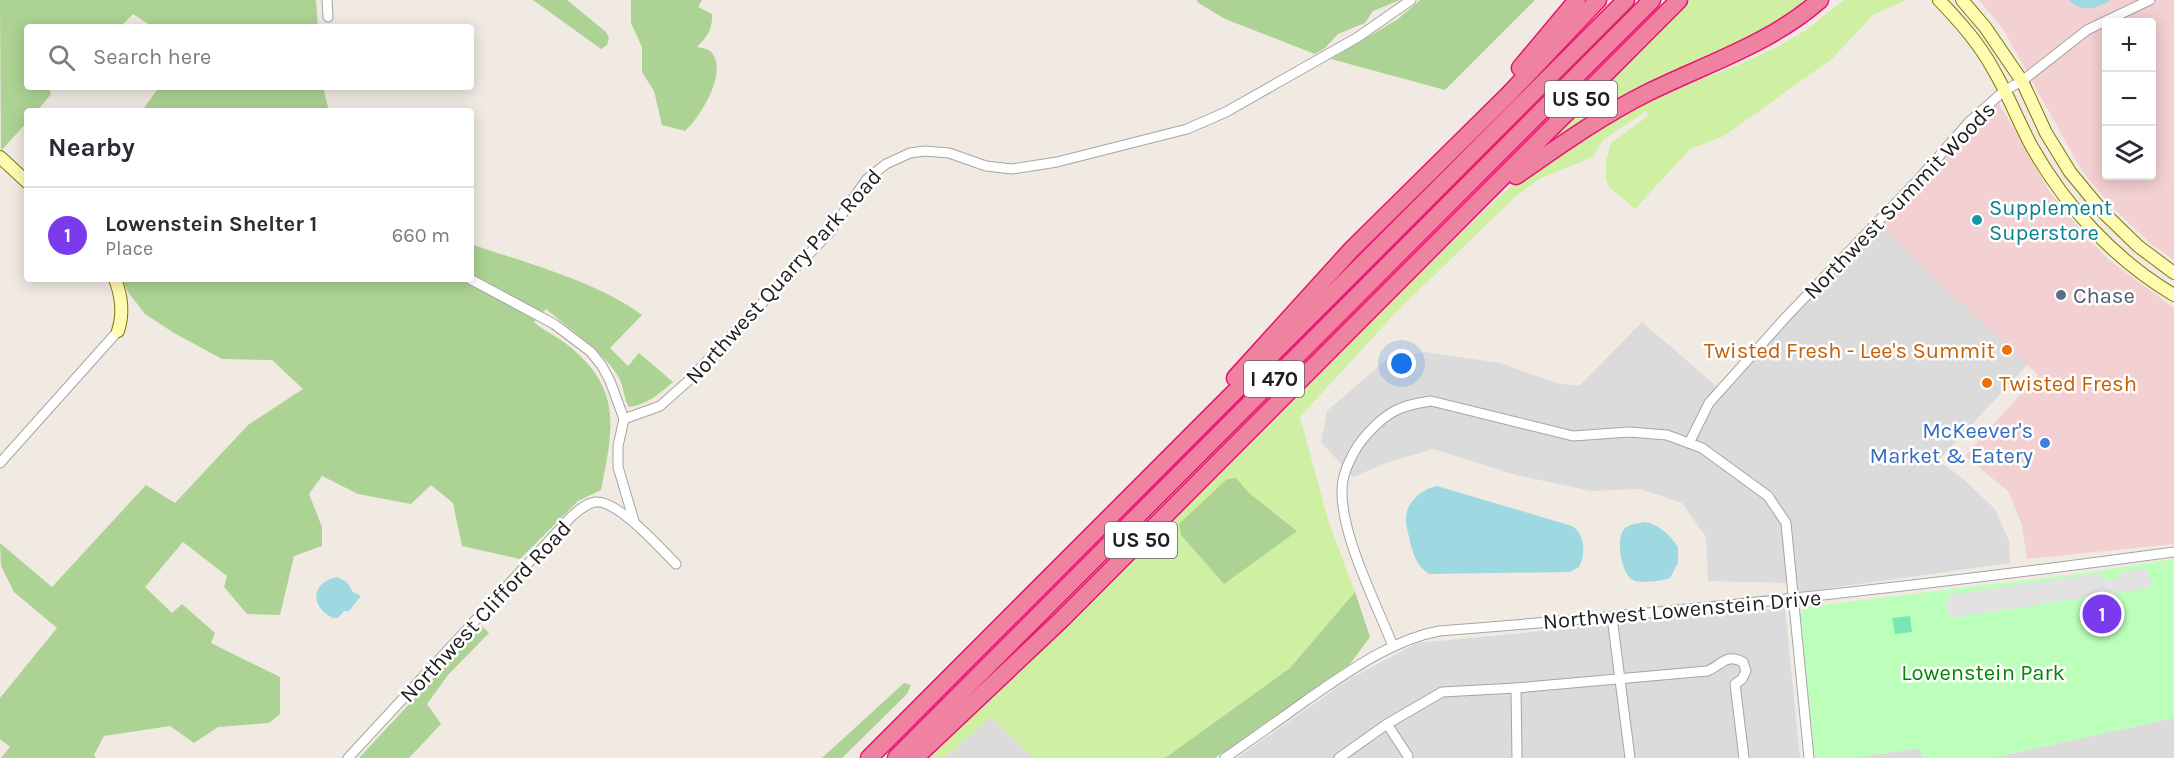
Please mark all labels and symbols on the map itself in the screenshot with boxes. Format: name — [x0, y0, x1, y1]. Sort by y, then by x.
road number: US 50 — [1545, 81, 1617, 117]
street label: Northwest Summit Woods — [1799, 97, 2001, 305]
street label: Northwest Quarry Park Road — [680, 164, 887, 390]
place label: Supplement Superstore — [1989, 195, 2112, 246]
marker: Supplement Superstore — [1970, 213, 1984, 227]
place label: Chase — [2073, 283, 2135, 309]
marker: Chase — [2054, 288, 2068, 302]
place label: Twisted Fresh - Lee's Summit — [1704, 338, 1995, 364]
marker: Twisted Fresh - Lee's Summit — [2000, 343, 2014, 357]
your location — [1387, 349, 1416, 378]
road number: I 470 — [1244, 361, 1304, 397]
place label: Twisted Fresh — [1999, 371, 2137, 397]
marker: Twisted Fresh — [1980, 376, 1994, 390]
place label: McKeever's Market & Eatery — [1870, 418, 2033, 469]
marker: McKeever's Market & Eatery — [2038, 436, 2052, 450]
street label: Northwest Clifford Road — [395, 515, 577, 708]
road number: US 50 — [1105, 522, 1177, 558]
street label: Northwest Lowenstein Drive — [1542, 585, 1822, 635]
pin: 1 — [2082, 592, 2122, 636]
park label: Lowenstein Park — [1901, 660, 2065, 686]

